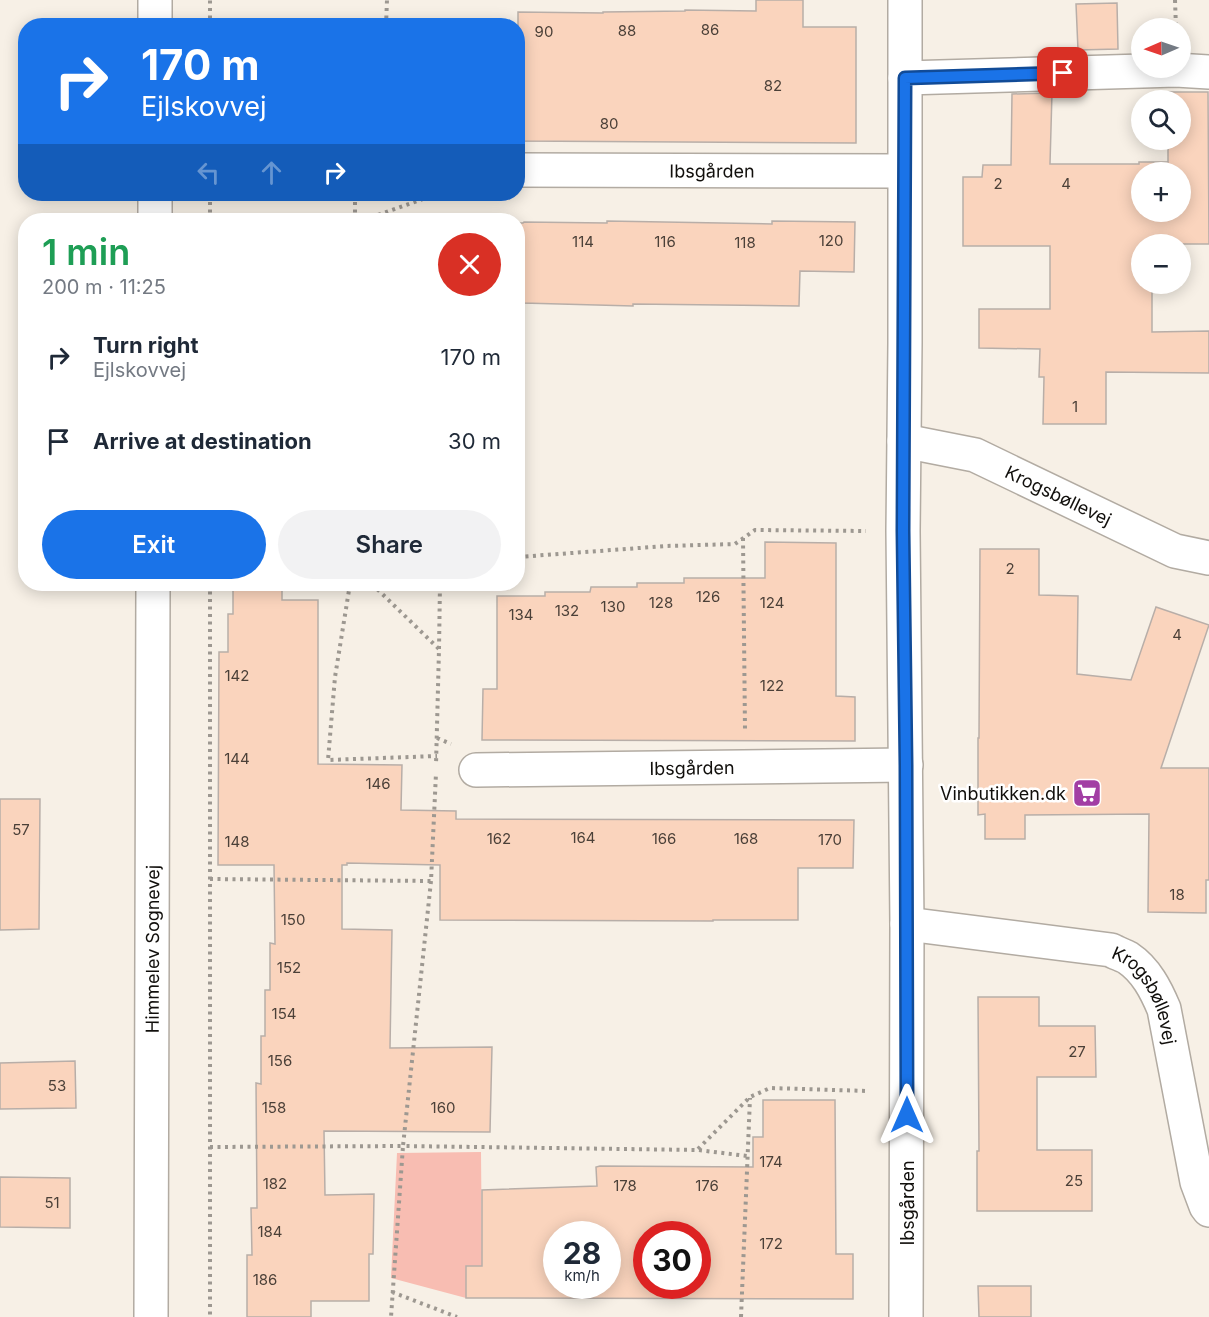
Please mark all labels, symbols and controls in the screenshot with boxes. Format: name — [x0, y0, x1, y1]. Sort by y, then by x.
north arrow — [1131, 18, 1191, 78]
map controls — [1131, 18, 1191, 294]
house number: 86 — [701, 20, 719, 39]
house number: 88 — [618, 21, 636, 40]
house number: 90 — [535, 22, 553, 41]
text: 170 m — [141, 39, 259, 90]
icon: right — [42, 42, 120, 120]
pin — [1037, 47, 1088, 98]
icon: arrive — [1046, 56, 1079, 89]
house number: 82 — [764, 76, 782, 95]
text: Ejlskovvej — [141, 90, 267, 123]
button: search — [1131, 90, 1191, 150]
house number: 80 — [600, 114, 618, 133]
icon: left — [192, 156, 225, 189]
icon: ahead — [255, 156, 288, 189]
icon: right — [318, 156, 351, 189]
street label: Ibsgården — [669, 160, 755, 181]
button: + — [1131, 162, 1191, 222]
house number: 2 — [993, 174, 1003, 193]
house number: 4 — [1061, 174, 1071, 193]
text: 1 min — [42, 230, 130, 274]
house number: 120 — [819, 231, 843, 250]
house number: 114 — [572, 232, 594, 251]
house number: 116 — [654, 232, 676, 251]
button: close — [438, 233, 501, 296]
house number: 118 — [734, 233, 756, 252]
button: − — [1131, 234, 1191, 294]
text: 200 m · 11:25 — [42, 275, 166, 299]
text: Turn right — [93, 332, 199, 358]
icon: right — [42, 341, 75, 374]
text: 170 m — [441, 344, 501, 370]
text: Ejlskovvej — [93, 358, 186, 382]
house number: 1 — [1072, 397, 1078, 416]
icon: arrive — [42, 425, 75, 458]
text: Arrive at destination — [93, 428, 312, 454]
text: 30 m — [448, 428, 501, 454]
street label: Krogsbøllevej — [1002, 461, 1115, 529]
button: Exit — [42, 510, 266, 579]
button: Share — [278, 510, 501, 579]
house number: 2 — [1005, 559, 1015, 578]
house number: 126 — [696, 587, 720, 606]
house number: 128 — [649, 593, 673, 612]
house number: 124 — [760, 593, 784, 612]
house number: 130 — [601, 597, 625, 616]
house number: 132 — [555, 601, 579, 620]
house number: 134 — [508, 605, 534, 624]
house number: 4 — [1172, 625, 1182, 644]
house number: 142 — [225, 666, 249, 685]
house number: 122 — [760, 676, 784, 695]
house number: 144 — [224, 749, 250, 768]
street label: Ibsgården — [649, 756, 735, 778]
house number: 146 — [365, 774, 391, 793]
supermarket icon: Vinbutikken.dk — [1071, 777, 1103, 809]
place label: Vinbutikken.dk — [940, 783, 1066, 804]
house number: 57 — [12, 820, 30, 839]
house number: 164 — [570, 828, 596, 847]
house number: 162 — [487, 829, 511, 848]
house number: 166 — [652, 829, 676, 848]
house number: 168 — [734, 829, 758, 848]
house number: 170 — [818, 830, 842, 849]
house number: 148 — [224, 832, 250, 851]
street label: Himmelev Sognevej — [141, 865, 163, 1033]
house number: 18 — [1169, 885, 1185, 904]
house number: 150 — [281, 910, 305, 929]
street label: Krogsbøllevej — [1109, 942, 1181, 1046]
house number: 152 — [277, 958, 301, 977]
house number: 154 — [272, 1004, 296, 1023]
house number: 27 — [1068, 1042, 1086, 1061]
house number: 156 — [268, 1051, 292, 1070]
house number: 53 — [48, 1076, 66, 1095]
position arrow — [875, 1083, 939, 1147]
house number: 158 — [262, 1098, 286, 1117]
house number: 160 — [431, 1098, 455, 1117]
house number: 174 — [759, 1152, 783, 1171]
street label: Ibsgården — [897, 1160, 918, 1246]
house number: 25 — [1065, 1171, 1083, 1190]
house number: 182 — [263, 1174, 287, 1193]
house number: 178 — [613, 1176, 637, 1195]
house number: 176 — [695, 1176, 719, 1195]
house number: 51 — [44, 1193, 60, 1212]
speed limit sign: 30 — [633, 1221, 711, 1299]
house number: 184 — [257, 1222, 283, 1241]
house number: 172 — [759, 1234, 783, 1253]
text: 28 — [563, 1235, 601, 1271]
text: km/h — [564, 1266, 600, 1285]
house number: 186 — [253, 1270, 277, 1289]

